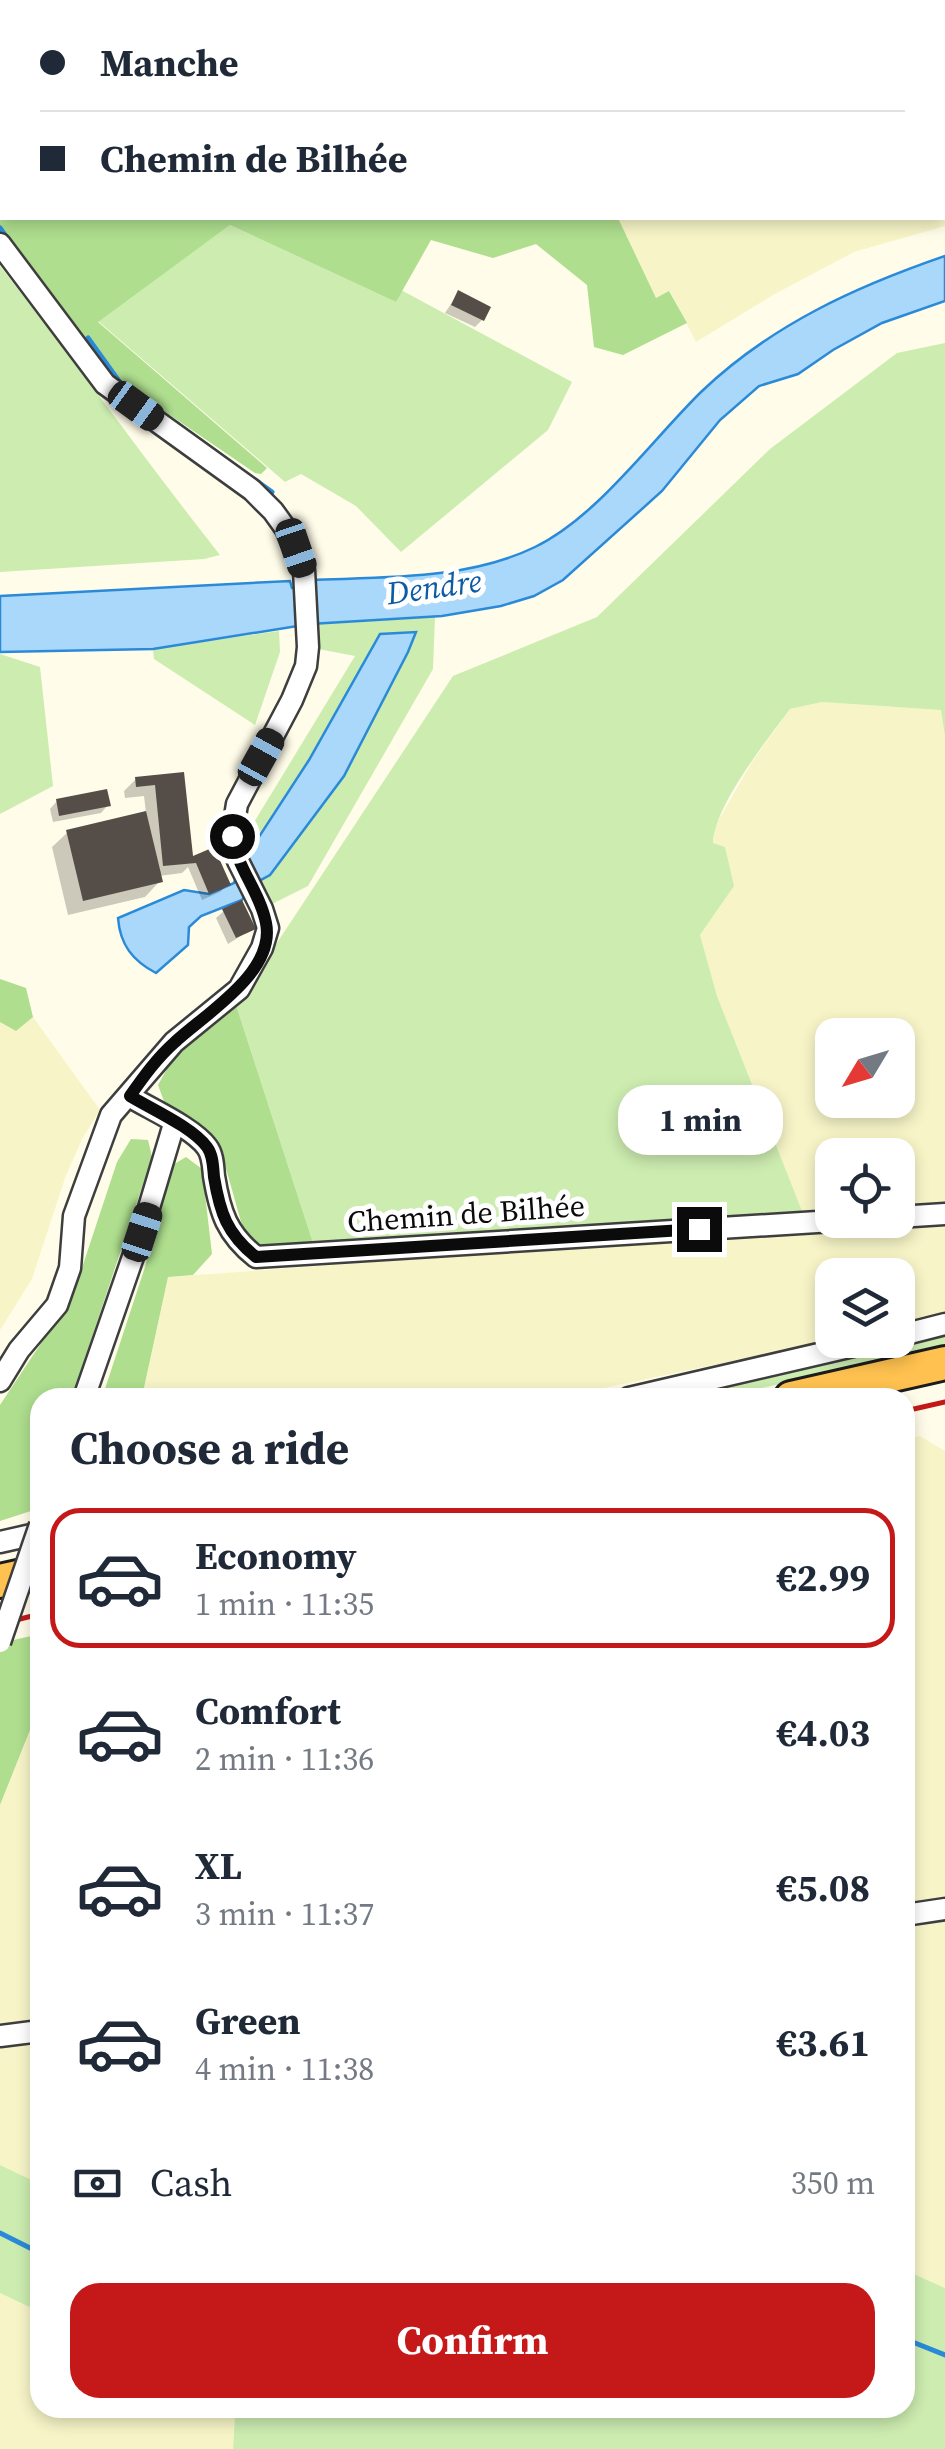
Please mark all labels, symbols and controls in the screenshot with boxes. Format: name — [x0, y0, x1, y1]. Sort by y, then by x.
text: Manche — [100, 37, 239, 89]
text: Chemin de Bilhée — [100, 133, 407, 185]
car — [103, 376, 169, 436]
car — [272, 515, 320, 581]
water label: Dendre — [383, 559, 484, 616]
car — [233, 723, 289, 791]
route start — [210, 814, 255, 859]
north arrow — [815, 1018, 915, 1118]
map controls — [815, 1018, 915, 1358]
callout: 1 min — [616, 1084, 782, 1154]
text: 1 min — [659, 1098, 742, 1142]
button: locate — [815, 1138, 915, 1238]
street label: Chemin de Bilhée — [346, 1185, 586, 1242]
car — [118, 1199, 166, 1265]
route end — [677, 1207, 722, 1252]
button: layers — [815, 1258, 915, 1358]
text: Choose a ride — [70, 1417, 349, 1479]
text: Economy — [195, 1530, 357, 1582]
icon: car — [75, 1533, 165, 1623]
text: €2.99 — [776, 1552, 870, 1604]
text: 1 min · 11:35 — [195, 1582, 374, 1626]
text: Comfort — [195, 1685, 341, 1737]
icon: car — [75, 1688, 165, 1778]
text: €4.03 — [776, 1707, 870, 1759]
text: 2 min · 11:36 — [195, 1737, 374, 1781]
text: XL — [195, 1840, 242, 1892]
icon: car — [75, 1843, 165, 1933]
text: €5.08 — [776, 1862, 870, 1914]
text: 3 min · 11:37 — [195, 1892, 374, 1936]
text: Green — [195, 1995, 301, 2047]
icon: car — [75, 1998, 165, 2088]
text: €3.61 — [776, 2017, 870, 2069]
text: 4 min · 11:38 — [195, 2047, 374, 2091]
icon: cash — [70, 2156, 125, 2211]
text: Cash — [150, 2157, 232, 2209]
text: 350 m — [791, 2161, 875, 2205]
button: Confirm — [70, 2283, 875, 2398]

